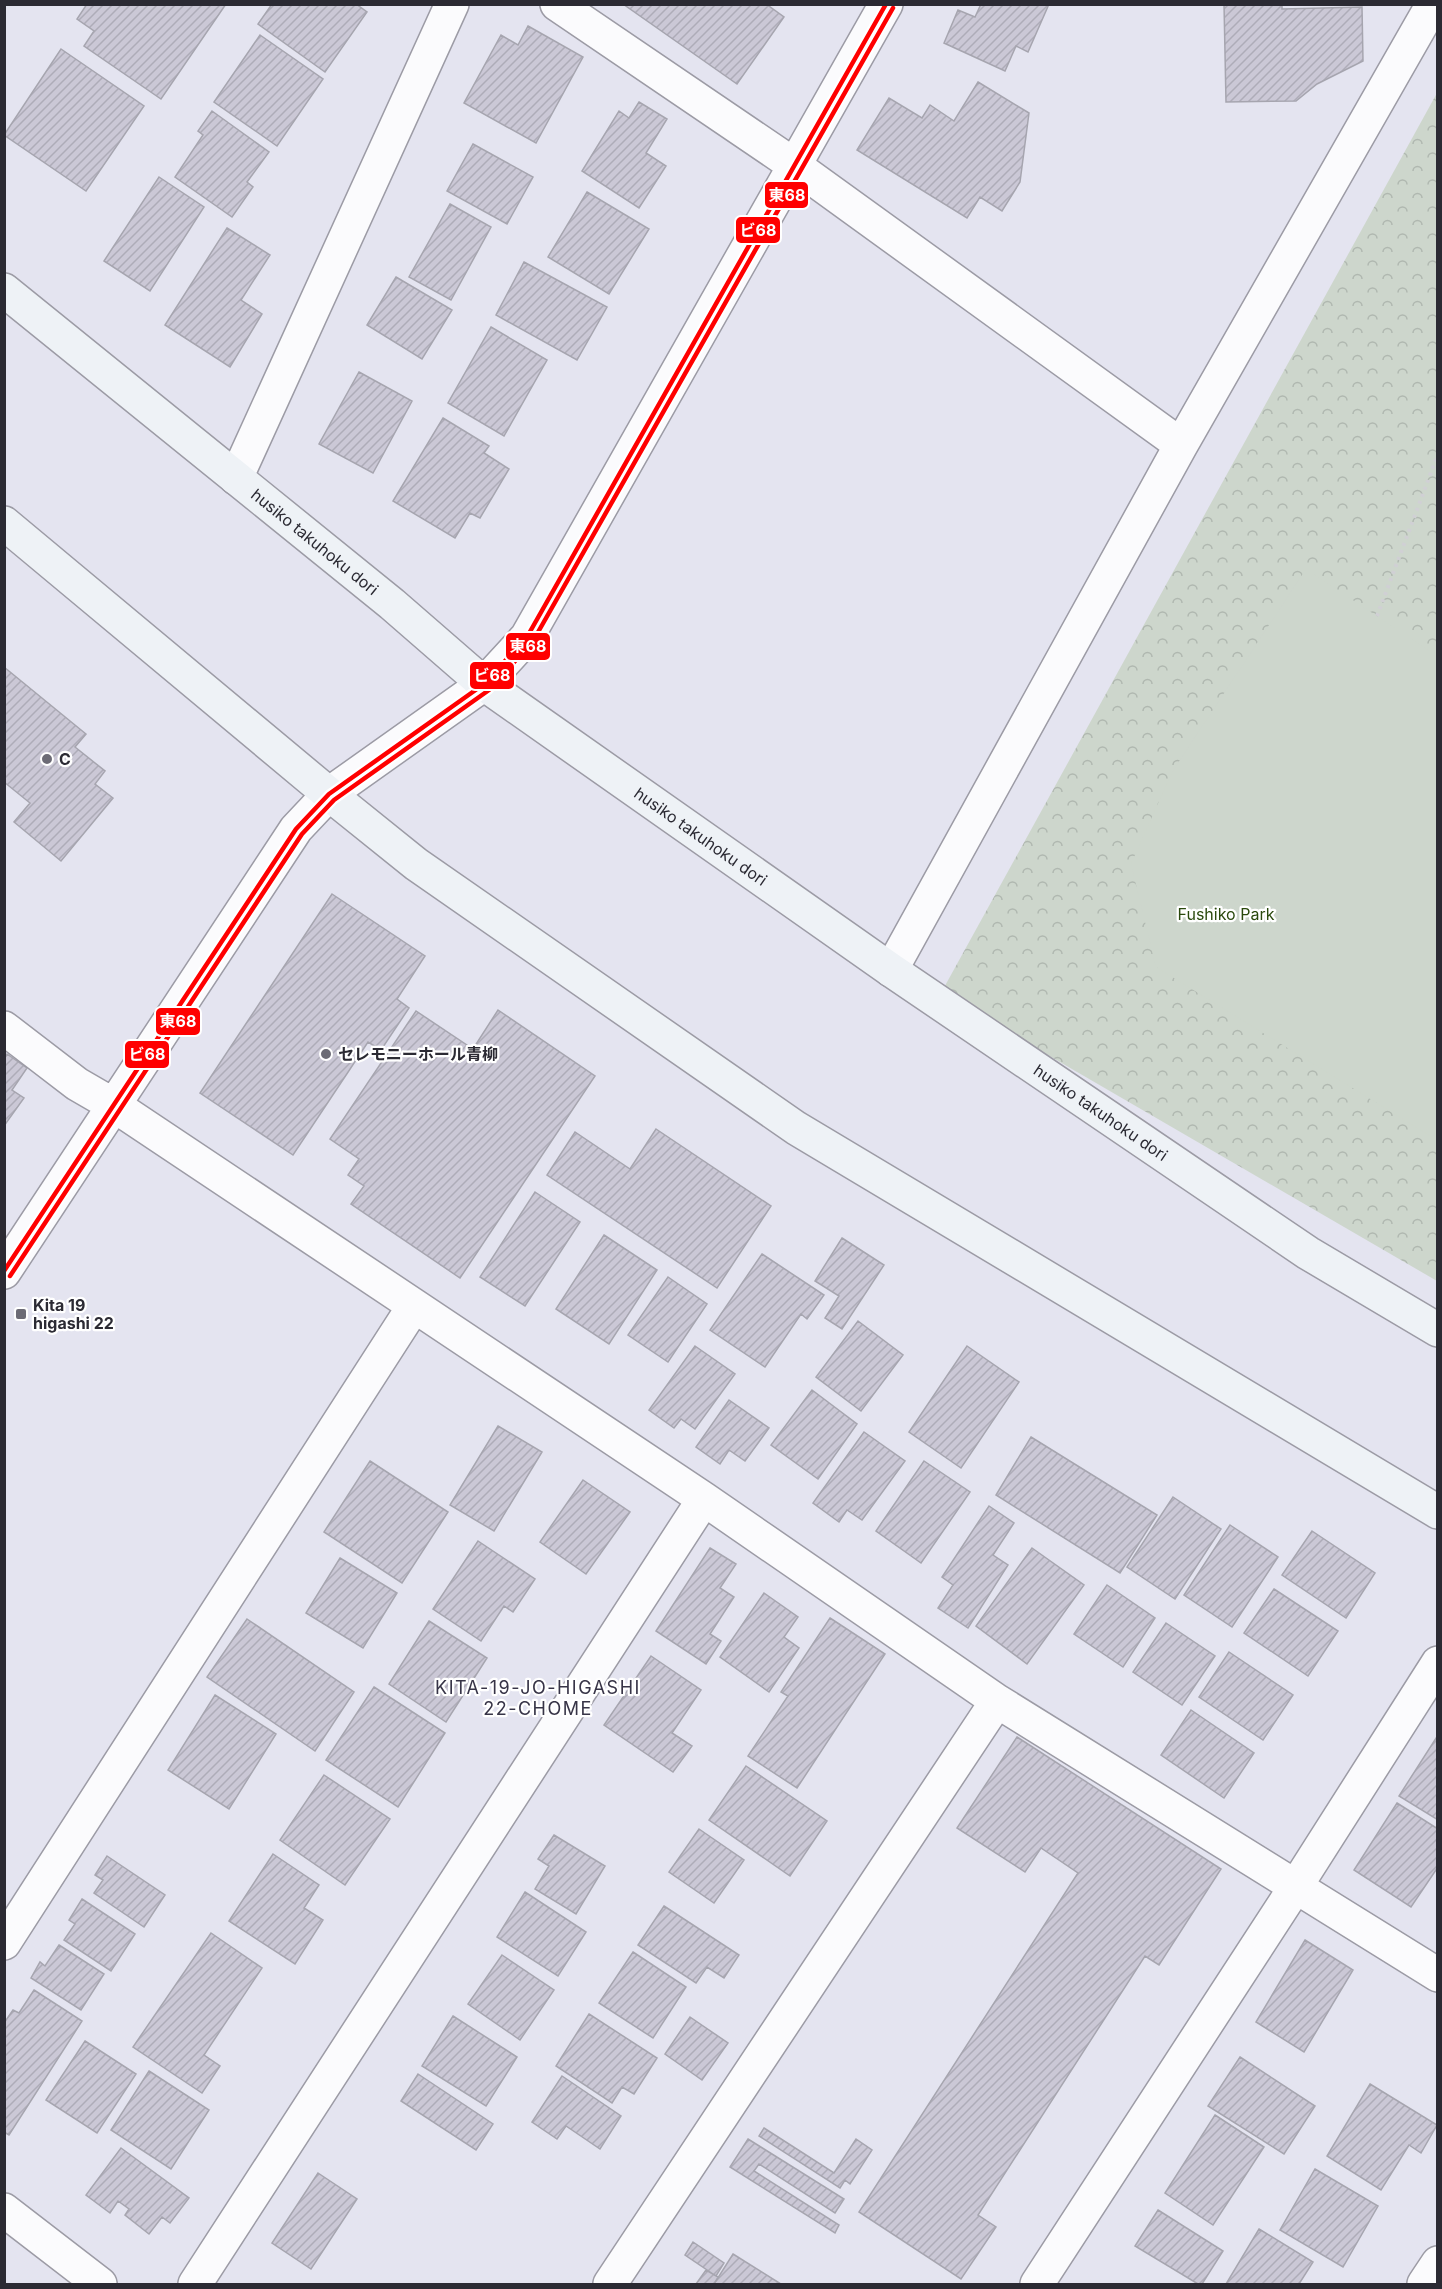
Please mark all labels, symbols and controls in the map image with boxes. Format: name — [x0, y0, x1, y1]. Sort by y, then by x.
line badge: 東68 — [764, 181, 809, 209]
text: 東68 — [769, 185, 805, 205]
line badge: ビ68 — [735, 216, 781, 244]
text: ビ68 — [740, 220, 776, 240]
street label: husiko takuhoku dori — [247, 484, 383, 599]
line badge: 東68 — [505, 632, 551, 661]
text: 東68 — [510, 636, 546, 656]
line badge: ビ68 — [469, 661, 515, 690]
text: ビ68 — [474, 665, 510, 685]
place label: C — [59, 749, 71, 769]
marker: C — [40, 752, 54, 766]
street label: husiko takuhoku dori — [631, 783, 771, 890]
park label: Fushiko Park — [1178, 904, 1275, 924]
line badge: 東68 — [155, 1007, 201, 1036]
text: 東68 — [160, 1011, 196, 1031]
line badge: ビ68 — [124, 1040, 170, 1069]
text: ビ68 — [129, 1044, 165, 1064]
place label: セレモニーホール青柳 — [338, 1044, 498, 1064]
marker: セレモニーホール青柳 — [319, 1047, 333, 1061]
street label: husiko takuhoku dori — [1030, 1060, 1172, 1165]
place label: Kita 19 higashi 22 — [33, 1295, 114, 1333]
marker: Kita 19 higashi 22 — [14, 1307, 28, 1321]
district label: KITA-19-JO-HIGASHI 22-CHOME — [435, 1677, 641, 1719]

